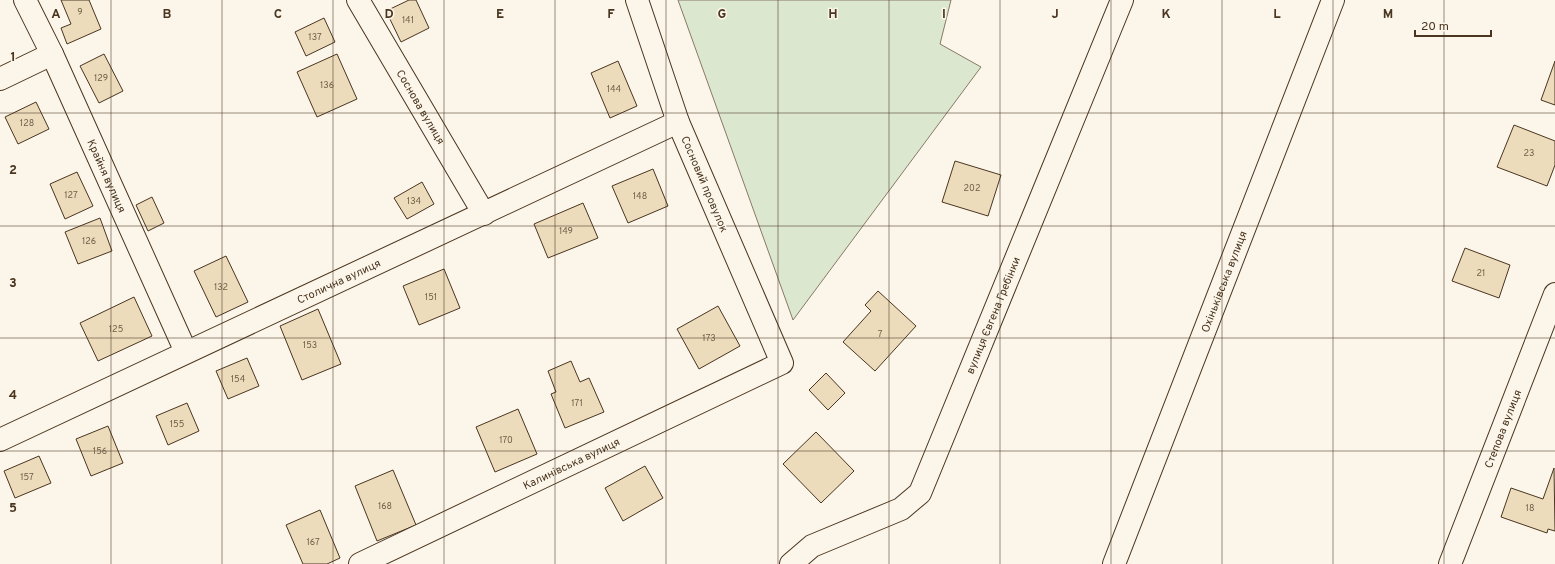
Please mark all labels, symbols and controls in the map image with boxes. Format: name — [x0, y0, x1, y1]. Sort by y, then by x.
text: A — [51, 7, 61, 23]
house number: 9 — [77, 7, 83, 18]
text: B — [163, 7, 172, 23]
text: C — [274, 7, 282, 23]
text: D — [384, 7, 394, 23]
text: E — [496, 7, 504, 23]
text: F — [607, 7, 615, 23]
text: G — [718, 7, 727, 23]
text: H — [828, 7, 838, 23]
text: I — [942, 7, 946, 23]
text: J — [1051, 7, 1059, 23]
text: K — [1161, 7, 1171, 23]
text: L — [1273, 7, 1281, 23]
text: M — [1383, 7, 1393, 23]
scale bar — [1415, 12, 1491, 38]
house number: 141 — [402, 15, 414, 26]
text: 20 m — [1421, 19, 1449, 35]
house number: 137 — [308, 32, 322, 43]
text: 1 — [10, 50, 16, 66]
street label: Соснова вулиця — [393, 67, 447, 147]
house number: 129 — [94, 73, 108, 84]
house number: 136 — [320, 80, 334, 91]
house number: 144 — [607, 84, 622, 95]
house number: 128 — [20, 118, 34, 129]
street label: Сосновий провулок — [677, 134, 731, 235]
street label: Крайня вулиця — [83, 137, 128, 215]
house number: 23 — [1524, 148, 1534, 159]
text: 2 — [9, 163, 17, 179]
house number: 202 — [964, 183, 980, 194]
house number: 127 — [64, 190, 78, 201]
house number: 148 — [633, 191, 647, 202]
house number: 134 — [407, 196, 422, 207]
house number: 149 — [559, 226, 573, 237]
street label: Охіньківська вулиця — [1199, 229, 1251, 335]
house number: 126 — [82, 236, 96, 247]
street label: вулиця Євгена Гребінки — [964, 255, 1024, 376]
street label: Столична вулиця — [295, 256, 383, 308]
house number: 21 — [1477, 268, 1485, 279]
text: 3 — [9, 276, 17, 292]
house number: 132 — [214, 282, 228, 293]
house number: 151 — [425, 292, 437, 303]
house number: 125 — [109, 324, 123, 335]
house number: 7 — [878, 329, 883, 340]
house number: 173 — [702, 333, 716, 344]
house number: 153 — [303, 340, 317, 351]
house number: 154 — [231, 374, 246, 385]
text: 4 — [9, 388, 17, 404]
street label: Степова вулиця — [1482, 388, 1525, 471]
house number: 171 — [571, 398, 583, 409]
house number: 155 — [170, 419, 184, 430]
house number: 170 — [499, 435, 513, 446]
street label: Калинівська вулиця — [521, 435, 622, 493]
house number: 156 — [93, 446, 107, 457]
house number: 157 — [20, 472, 34, 483]
text: 5 — [9, 501, 17, 517]
house number: 168 — [378, 501, 392, 512]
house number: 18 — [1526, 503, 1534, 514]
house number: 167 — [306, 537, 320, 548]

